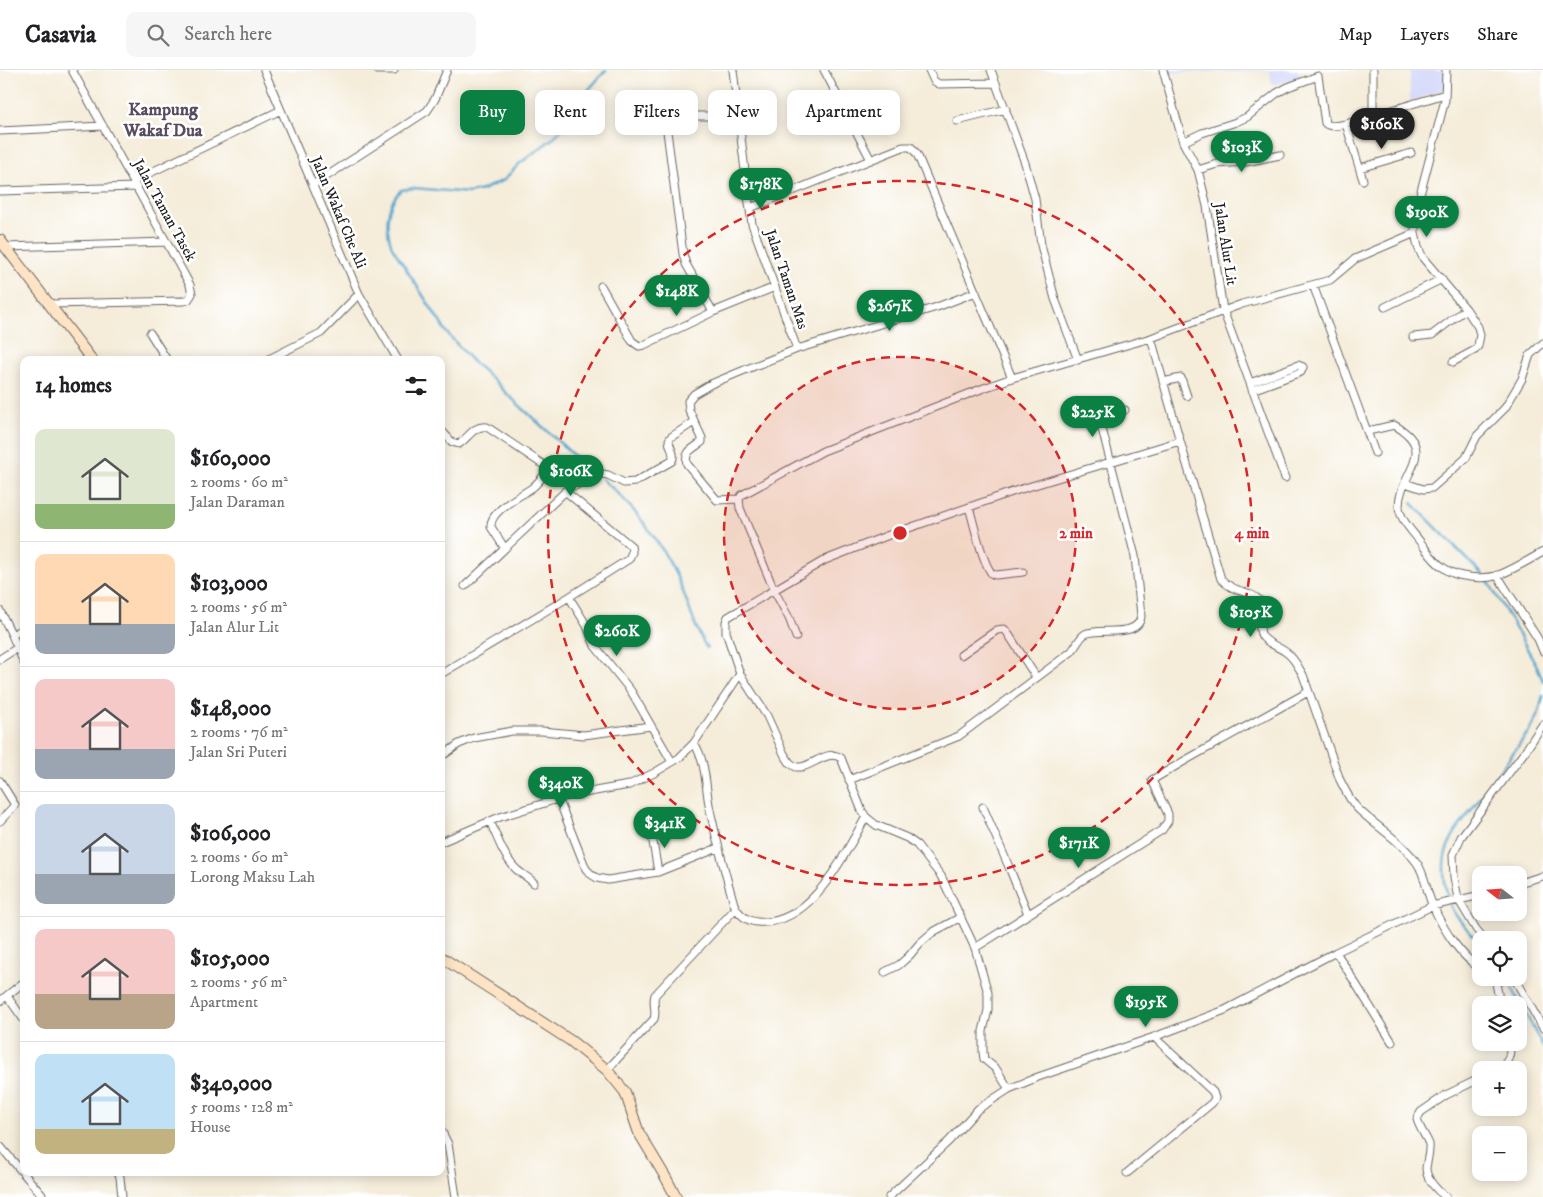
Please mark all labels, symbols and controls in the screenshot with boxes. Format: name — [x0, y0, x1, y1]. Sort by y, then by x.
search box — [126, 12, 476, 57]
text: Casavia — [25, 20, 96, 50]
icon: search — [144, 21, 172, 49]
text: Search here — [184, 23, 272, 46]
text: Map — [1339, 24, 1372, 46]
text: Layers — [1400, 24, 1449, 46]
text: Share — [1477, 24, 1518, 46]
chip: Buy — [460, 90, 525, 135]
chip: Rent — [535, 90, 605, 135]
chip: Filters — [615, 90, 698, 135]
chip: New — [708, 90, 777, 135]
chip: Apartment — [787, 90, 900, 135]
district label: Kampung Wakaf Dua — [123, 99, 203, 142]
pin: $160K — [1347, 108, 1417, 150]
text: $160K — [1361, 114, 1403, 134]
pin: $103K — [1207, 131, 1277, 173]
text: $103K — [1222, 137, 1262, 157]
street label: Jalan Wakaf Che Ali — [306, 151, 371, 271]
street label: Jalan Taman Tasek — [128, 154, 201, 265]
pin: $178K — [726, 168, 796, 210]
text: $178K — [740, 174, 782, 194]
pin: $190K — [1392, 196, 1462, 238]
street label: Jalan Alur Lit — [1209, 199, 1241, 287]
text: $190K — [1406, 202, 1448, 222]
street label: Jalan Taman Mas — [760, 225, 812, 332]
pin: $148K — [642, 274, 712, 317]
text: $148K — [655, 281, 699, 301]
pin: $267K — [855, 290, 925, 332]
text: $267K — [868, 296, 912, 316]
icon: filters — [402, 372, 430, 400]
text: 14 homes — [35, 373, 112, 399]
pin: $225K — [1058, 396, 1128, 438]
text: $225K — [1071, 402, 1115, 422]
text: $160,000 — [190, 446, 271, 472]
icon: home — [75, 449, 135, 509]
pin: $106K — [536, 454, 606, 497]
text: $106K — [550, 461, 592, 481]
text: 2 rooms · 60 m² — [190, 472, 288, 492]
text: Jalan Daraman — [190, 492, 285, 512]
centre of rings — [891, 524, 909, 542]
text: 2 min — [1059, 524, 1093, 543]
text: 4 min — [1234, 524, 1270, 543]
text: $103,000 — [190, 571, 268, 597]
icon: home — [75, 574, 135, 634]
pin: $105K — [1216, 596, 1286, 638]
text: 2 rooms · 56 m² — [190, 597, 287, 617]
text: $105K — [1230, 602, 1272, 622]
pin: $260K — [582, 614, 652, 657]
text: Jalan Alur Lit — [190, 617, 279, 637]
text: $260K — [595, 621, 639, 641]
text: $148,000 — [190, 696, 271, 722]
icon: home — [75, 699, 135, 759]
text: 2 rooms · 76 m² — [190, 722, 288, 742]
text: Jalan Sri Puteri — [190, 742, 287, 762]
pin: $340K — [526, 766, 596, 809]
text: $340K — [539, 773, 583, 793]
pin: $341K — [630, 806, 700, 849]
text: $341K — [644, 813, 686, 833]
text: $106,000 — [190, 821, 271, 847]
icon: home — [75, 824, 135, 884]
pin: $171K — [1044, 826, 1114, 869]
text: $171K — [1059, 833, 1099, 853]
text: 2 rooms · 60 m² — [190, 847, 288, 867]
north arrow — [1472, 866, 1528, 921]
map controls — [1472, 866, 1527, 1181]
text: Lorong Maksu Lah — [190, 867, 315, 887]
button: locate — [1472, 931, 1527, 986]
text: $105,000 — [190, 946, 270, 972]
icon: home — [75, 949, 135, 1009]
text: 2 rooms · 56 m² — [190, 972, 287, 992]
pin: $195K — [1111, 986, 1181, 1028]
text: Apartment — [190, 992, 258, 1012]
text: $195K — [1125, 992, 1167, 1012]
button: layers — [1472, 996, 1527, 1051]
button: + — [1472, 1061, 1527, 1116]
text: $340,000 — [190, 1071, 272, 1097]
icon: home — [75, 1074, 135, 1134]
text: 5 rooms · 128 m² — [190, 1097, 293, 1117]
text: House — [190, 1117, 231, 1137]
button: − — [1472, 1126, 1527, 1181]

